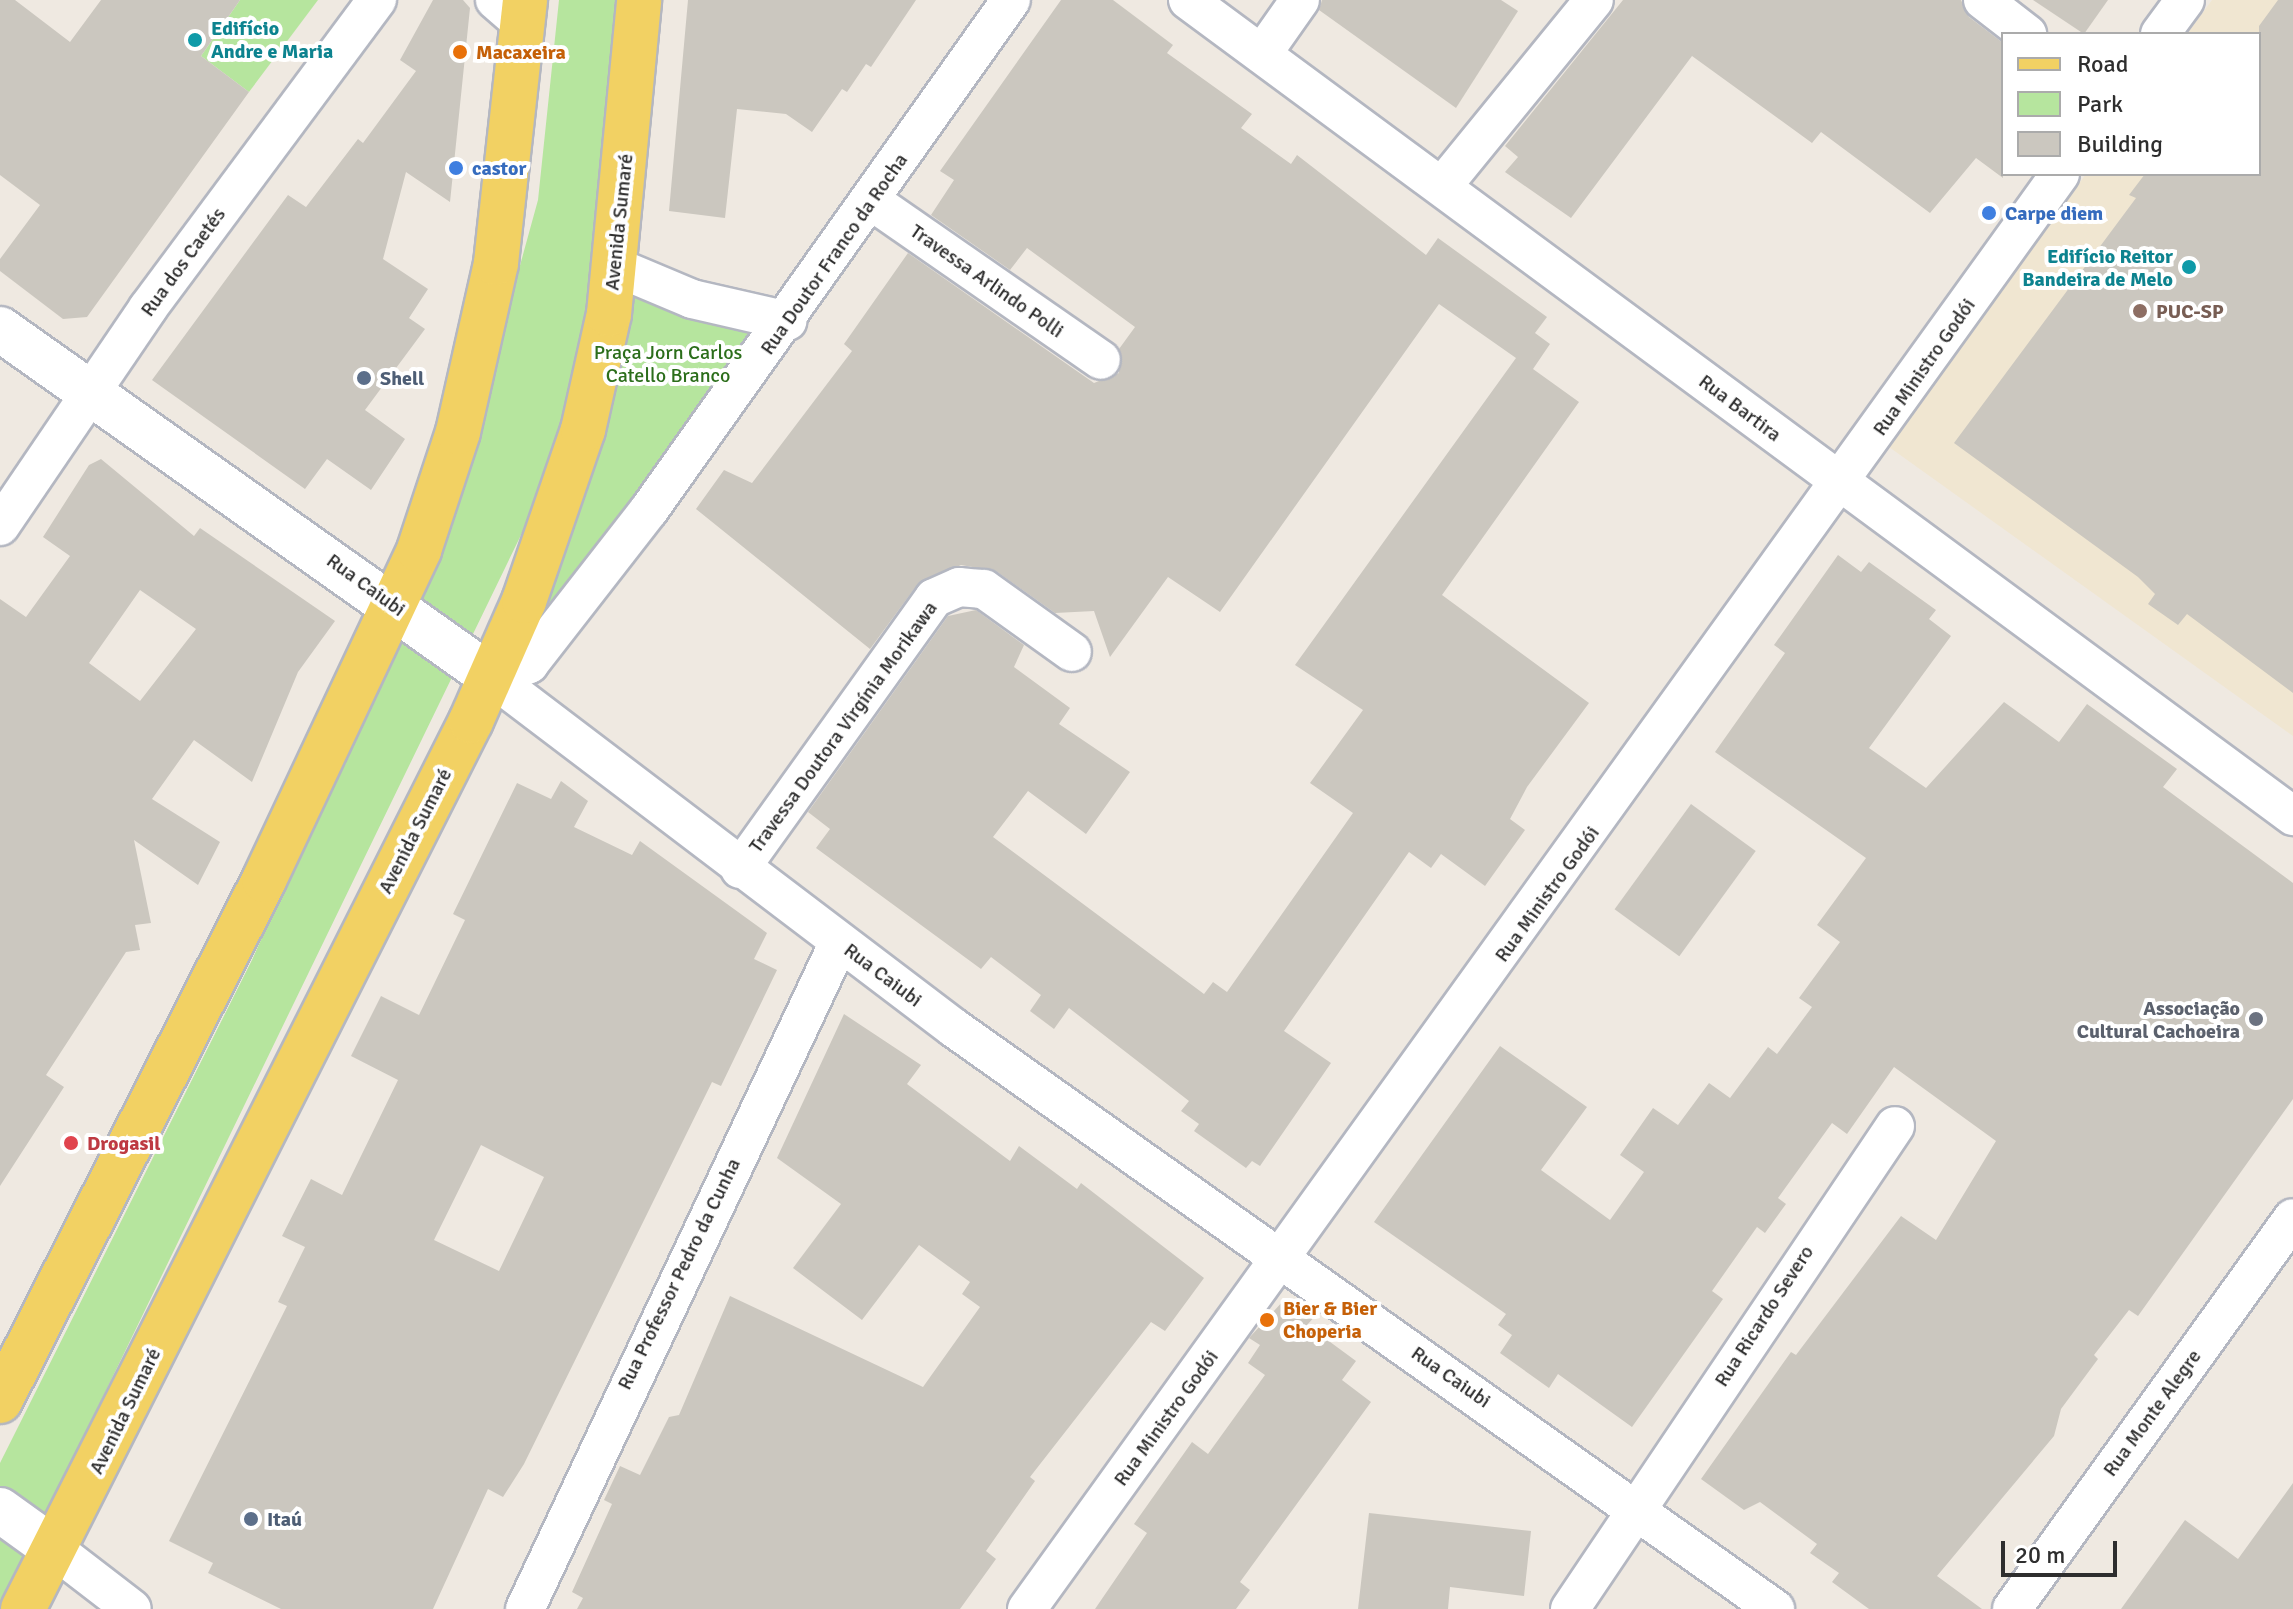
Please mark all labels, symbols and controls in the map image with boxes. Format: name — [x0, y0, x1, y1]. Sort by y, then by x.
place label: Edifício Andre e Maria — [211, 16, 333, 63]
marker: Edifício Andre e Maria — [186, 31, 204, 49]
legend — [2001, 32, 2261, 176]
place label: Macaxeira — [476, 40, 566, 64]
marker: Macaxeira — [451, 43, 469, 61]
text: Road — [2077, 49, 2128, 79]
text: Park — [2077, 89, 2123, 119]
text: Building — [2077, 129, 2163, 159]
street label: Rua Doutor Franco da Rocha — [755, 149, 913, 359]
street label: Avenida Sumaré — [600, 152, 638, 292]
place label: castor — [472, 156, 526, 180]
marker: castor — [447, 159, 465, 177]
place label: Carpe diem — [2005, 201, 2103, 225]
street label: Rua dos Caetés — [135, 203, 231, 321]
marker: Carpe diem — [1980, 204, 1998, 222]
street label: Travessa Arlindo Polli — [906, 219, 1068, 343]
place label: Edifício Reitor Bandeira de Melo — [2022, 244, 2173, 291]
marker: Edifício Reitor Bandeira de Melo — [2180, 258, 2198, 276]
street label: Rua Ministro Godói — [1868, 294, 1980, 440]
place label: PUC-SP — [2156, 299, 2224, 323]
marker: PUC-SP — [2131, 302, 2149, 320]
park label: Praça Jorn Carlos Catello Branco — [594, 340, 742, 387]
place label: Shell — [380, 366, 424, 390]
marker: Shell — [355, 369, 373, 387]
street label: Rua Bartira — [1694, 369, 1786, 447]
street label: Rua Caiubi — [322, 548, 410, 622]
street label: Travessa Doutora Virgínia Morikawa — [744, 597, 942, 857]
street label: Avenida Sumaré — [373, 764, 457, 898]
street label: Rua Ministro Godói — [1490, 821, 1604, 967]
street label: Rua Caiubi — [839, 938, 927, 1012]
place label: Associação Cultural Cachoeira — [2077, 996, 2240, 1043]
marker: Associação Cultural Cachoeira — [2247, 1010, 2265, 1028]
place label: Drogasil — [87, 1131, 161, 1155]
marker: Drogasil — [62, 1134, 80, 1152]
street label: Rua Professor Pedro da Cunha — [612, 1154, 746, 1394]
street label: Rua Ricardo Severo — [1709, 1241, 1819, 1391]
place label: Bier & Bier Choperia — [1283, 1296, 1377, 1343]
marker: Bier & Bier Choperia — [1258, 1311, 1276, 1329]
street label: Rua Caiubi — [1407, 1341, 1495, 1413]
street label: Avenida Sumaré — [84, 1344, 166, 1478]
street label: Rua Ministro Godói — [1109, 1345, 1223, 1491]
street label: Rua Monte Alegre — [2098, 1345, 2206, 1481]
place label: Itaú — [267, 1507, 302, 1531]
marker: Itaú — [242, 1510, 260, 1528]
scale bar — [2005, 1525, 2121, 1575]
text: 20 m — [2015, 1540, 2065, 1570]

